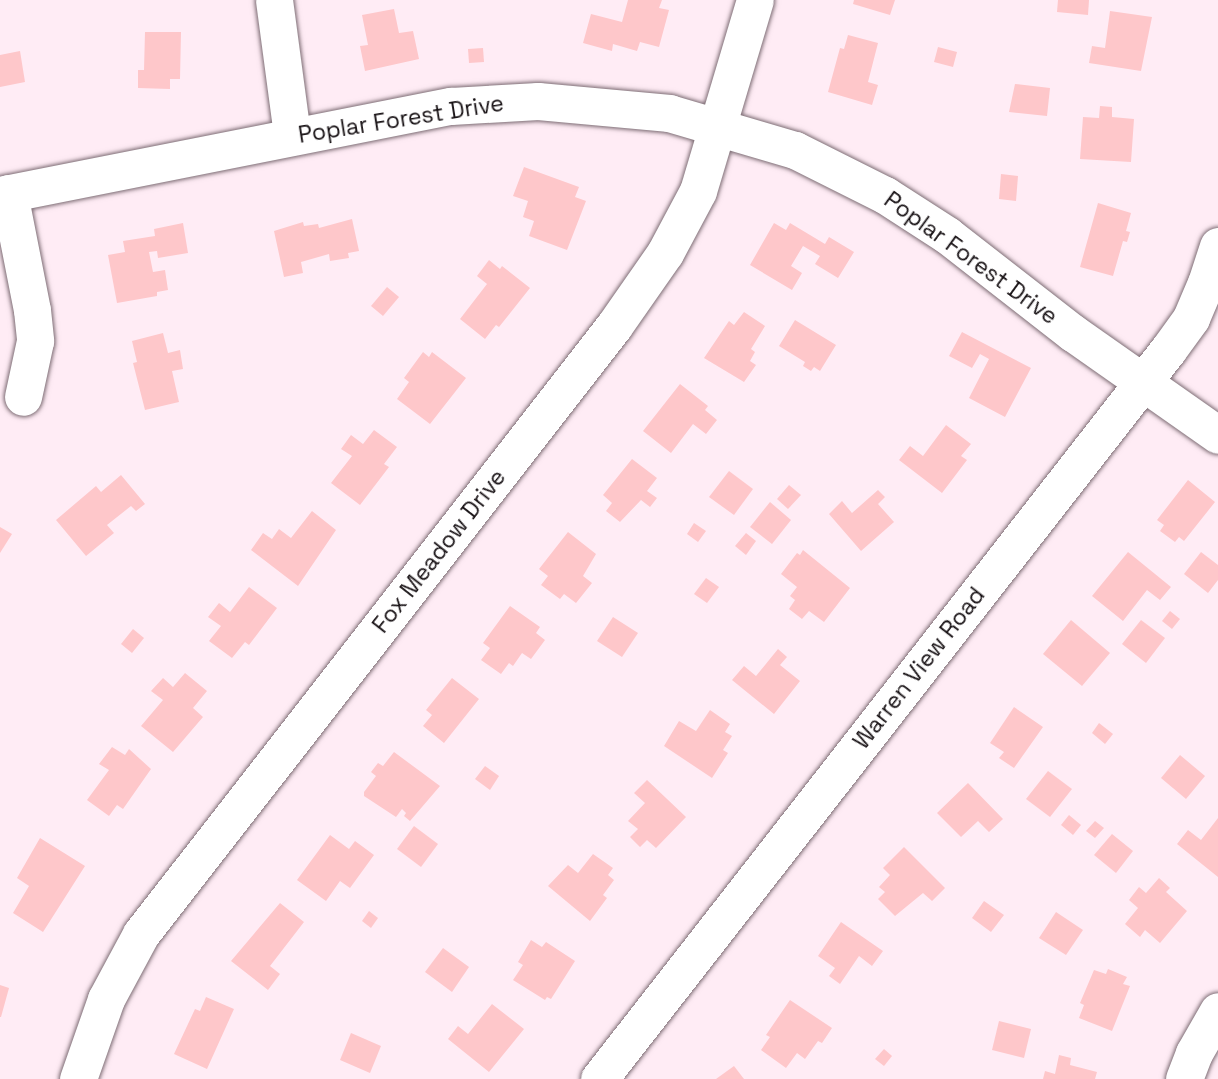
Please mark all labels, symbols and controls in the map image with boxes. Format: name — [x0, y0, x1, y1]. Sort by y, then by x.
street label: Poplar Forest Drive — [296, 89, 506, 149]
street label: Poplar Forest Drive — [879, 186, 1063, 330]
street label: Fox Meadow Drive — [367, 464, 511, 638]
street label: Warren View Road — [847, 582, 991, 754]

